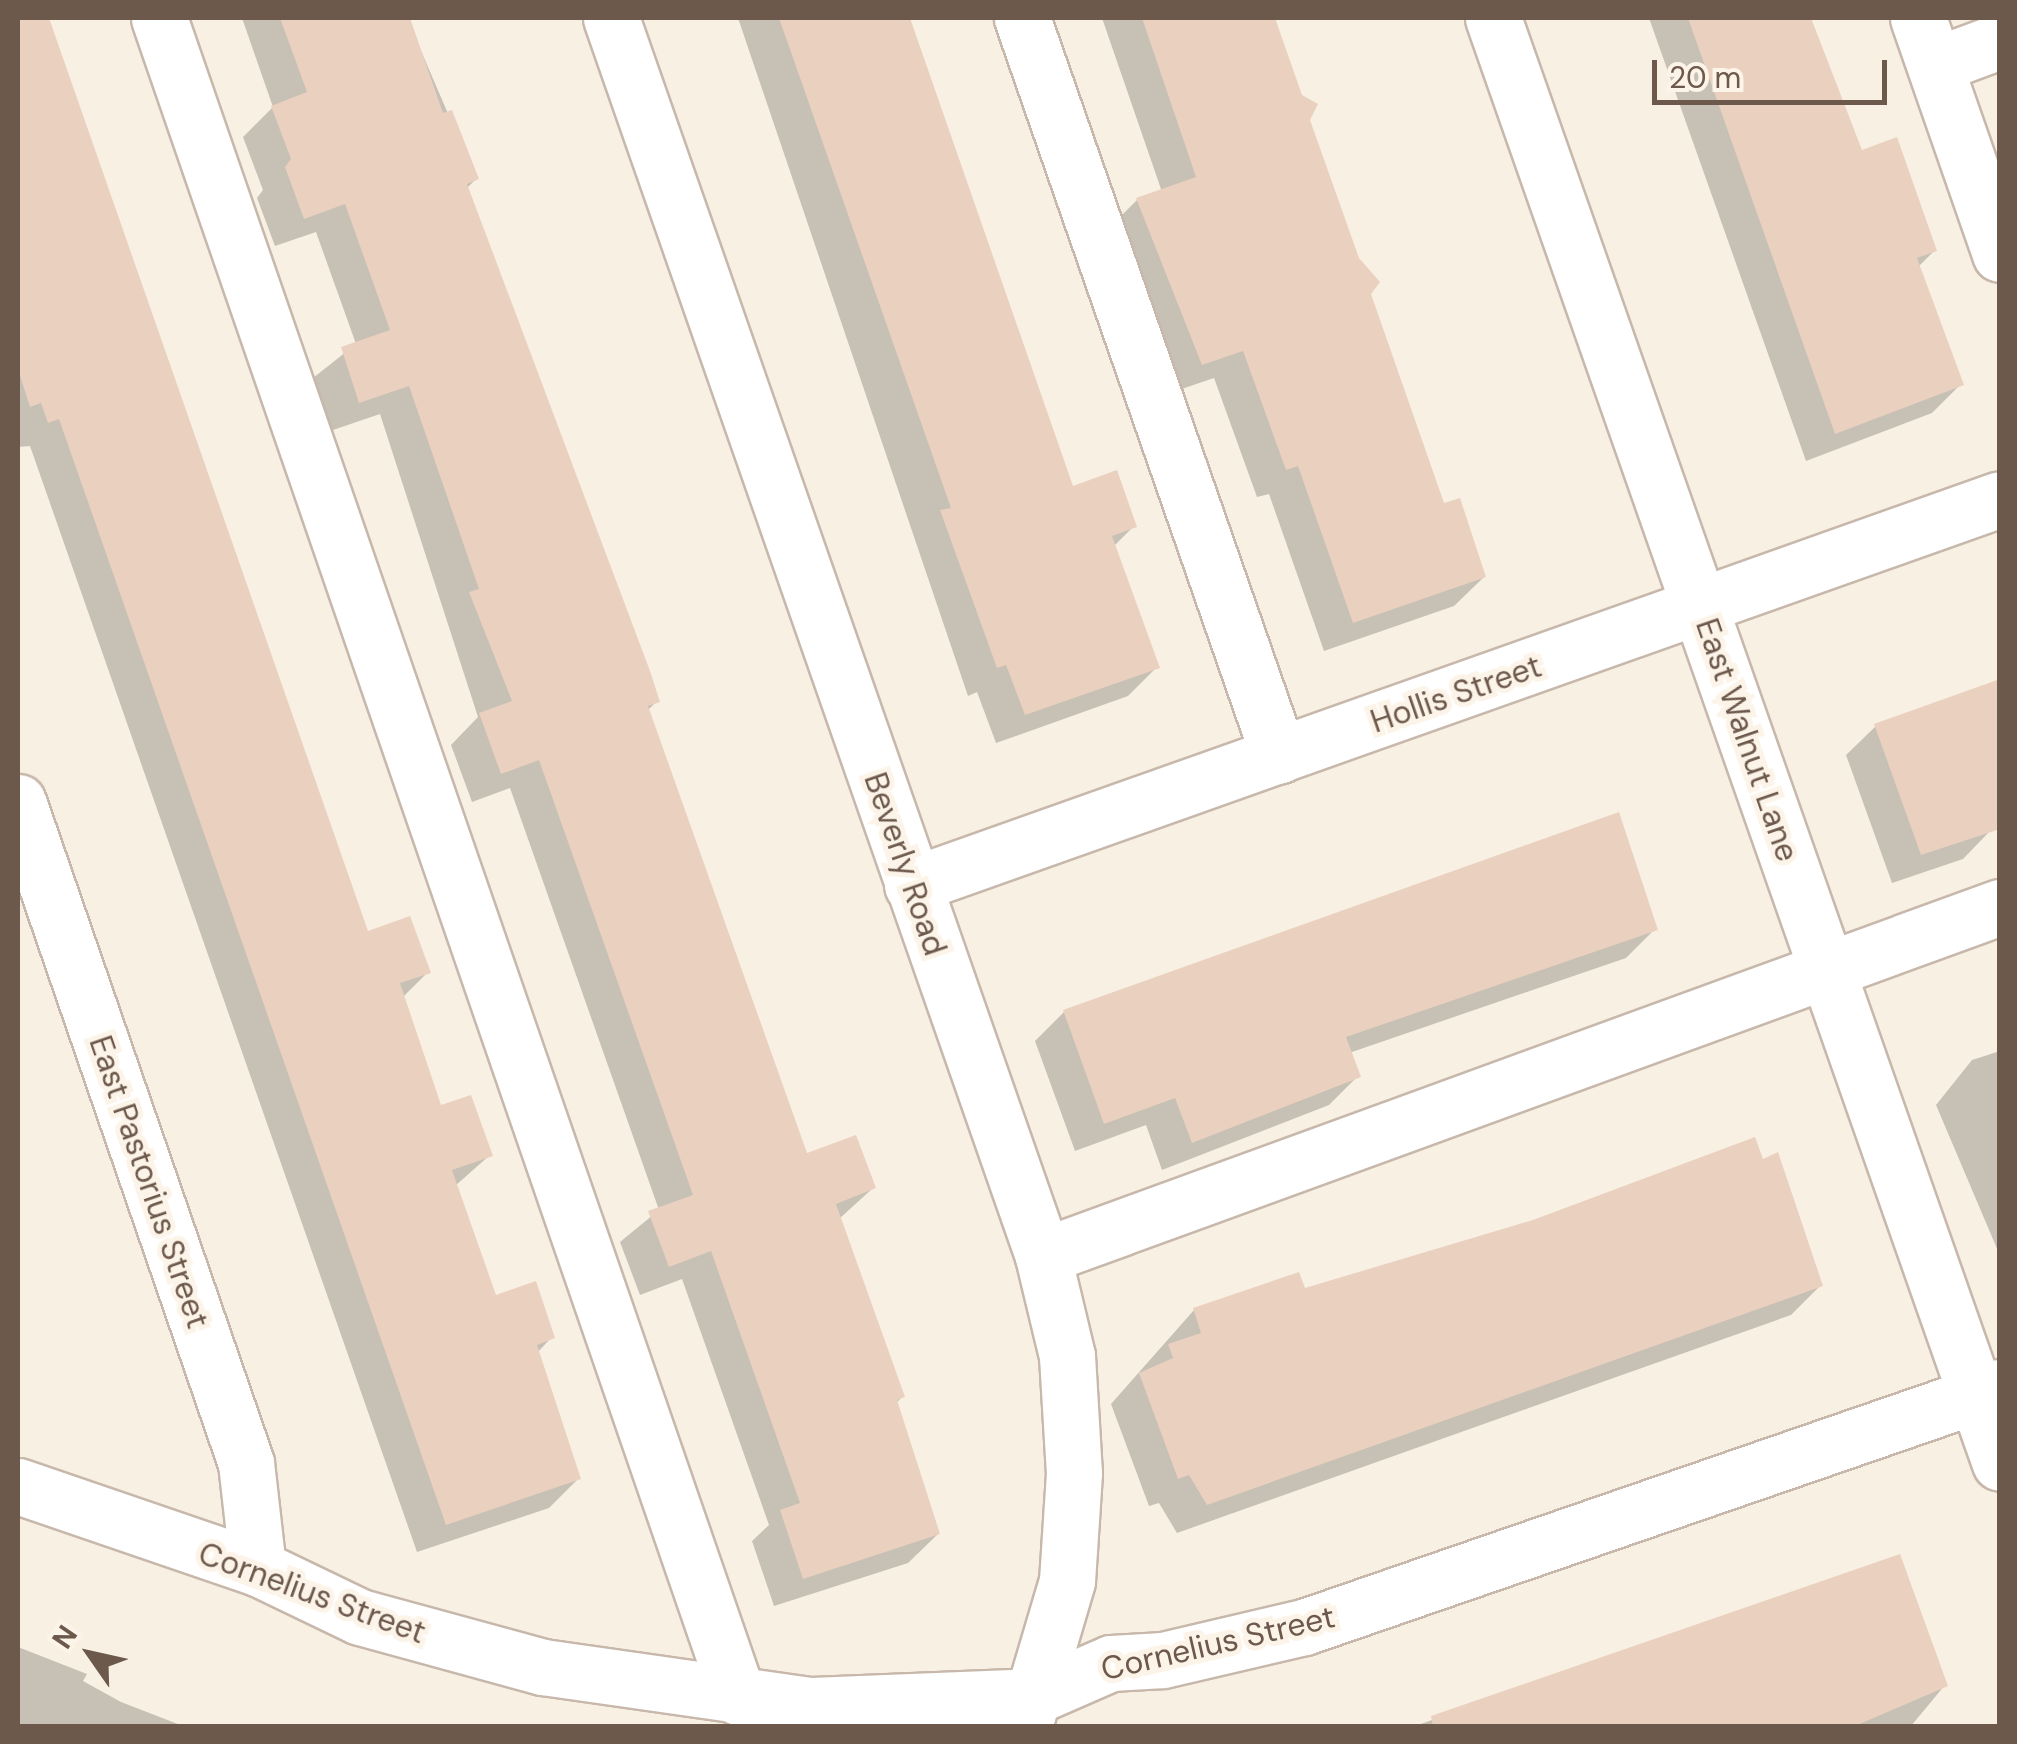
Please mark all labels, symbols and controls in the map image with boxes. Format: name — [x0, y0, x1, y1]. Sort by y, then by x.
scale bar — [1657, 40, 1892, 102]
text: 20 m — [1669, 58, 1741, 97]
street label: East Walnut Lane — [1687, 613, 1807, 867]
street label: Hollis Street — [1366, 647, 1546, 741]
street label: Beverly Road — [856, 768, 954, 960]
street label: East Pastorius Street — [81, 1031, 217, 1333]
street label: Cornelius Street — [193, 1534, 431, 1652]
street label: Cornelius Street — [1097, 1597, 1339, 1689]
north arrow — [40, 1604, 140, 1704]
text: N — [44, 1618, 86, 1656]

